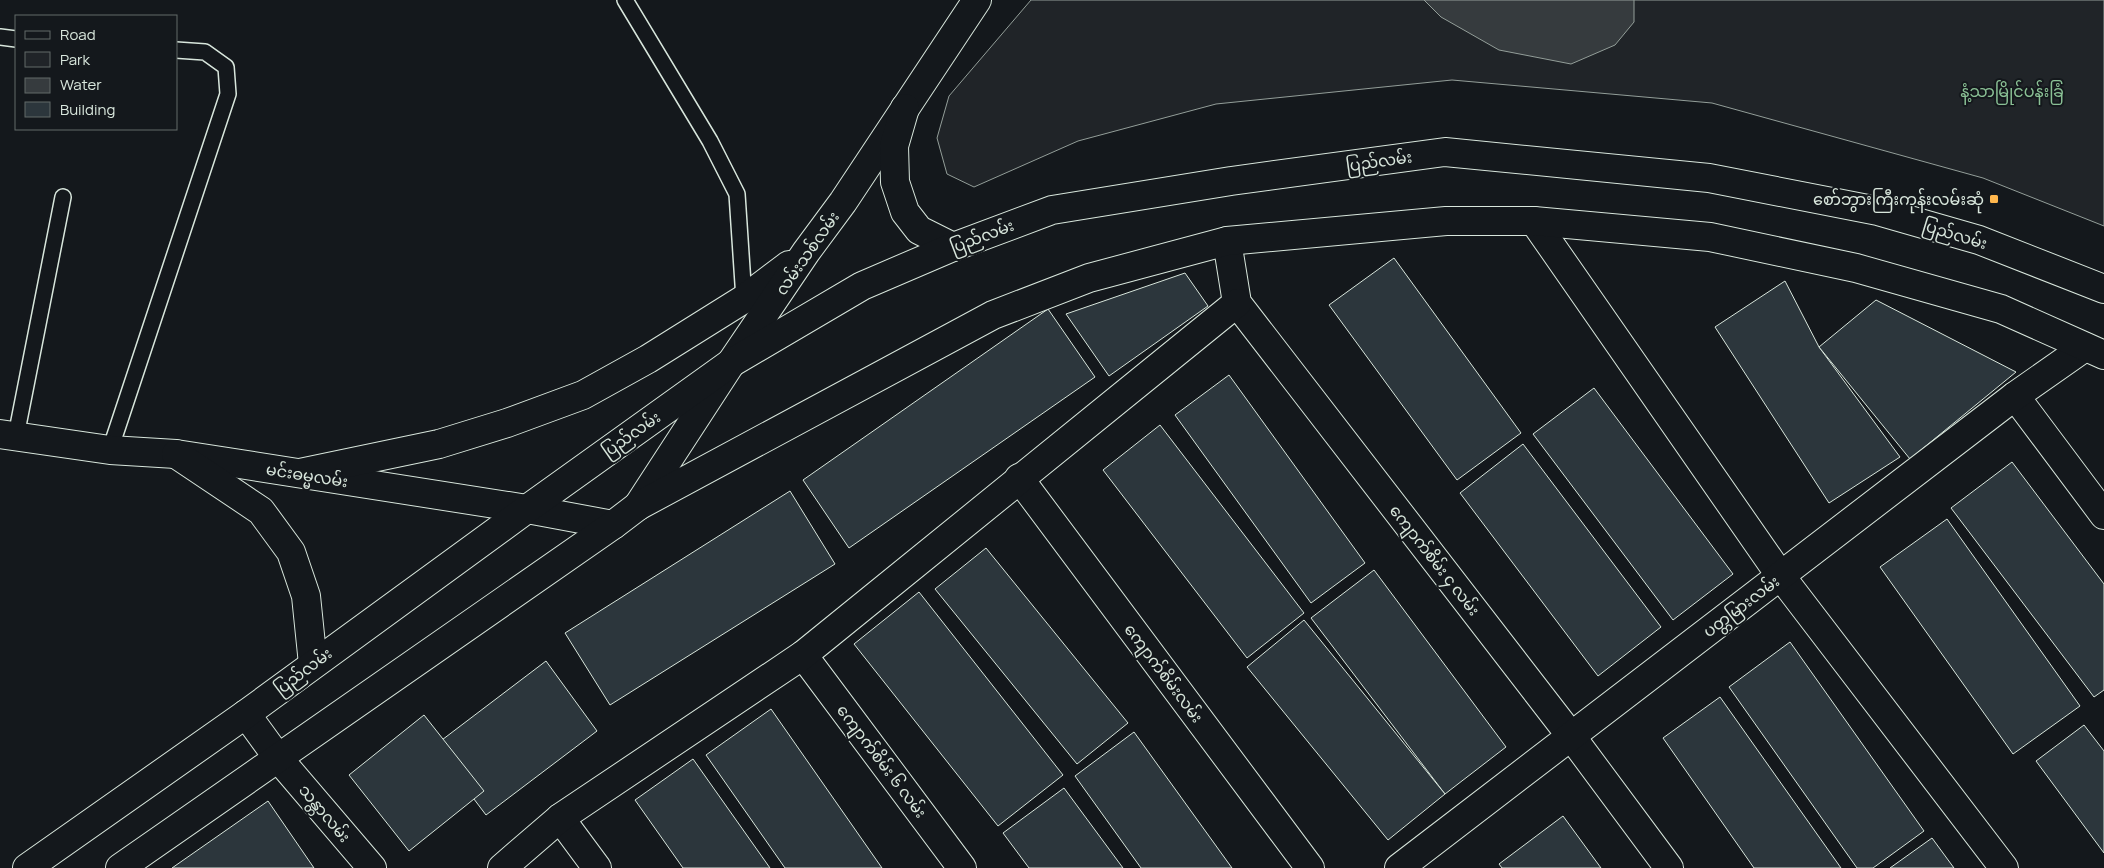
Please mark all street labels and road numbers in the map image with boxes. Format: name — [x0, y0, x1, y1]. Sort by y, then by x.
street label: ပြည်လမ်း — [1344, 145, 1414, 179]
street label: လမ်းသစ်လမ်း — [770, 207, 844, 299]
street label: ပြည်လမ်း — [947, 214, 1018, 261]
street label: ပြည်လမ်း — [1919, 214, 1990, 257]
street label: ပြည်လမ်း — [597, 406, 666, 465]
street label: မင်းဓမ္မလမ်း — [264, 458, 350, 496]
street label: ကျောက်စိမ်း ၄ လမ်း — [1382, 500, 1485, 622]
street label: ပတ္တမြားလမ်း — [1698, 570, 1786, 644]
street label: ကျောက်စိမ်းလမ်း — [1117, 619, 1209, 729]
street label: ပြည်လမ်း — [270, 642, 338, 702]
street label: ကျောက်စိမ်း ၆ လမ်း — [830, 700, 932, 824]
street label: သန္တာလမ်း — [292, 779, 356, 849]

